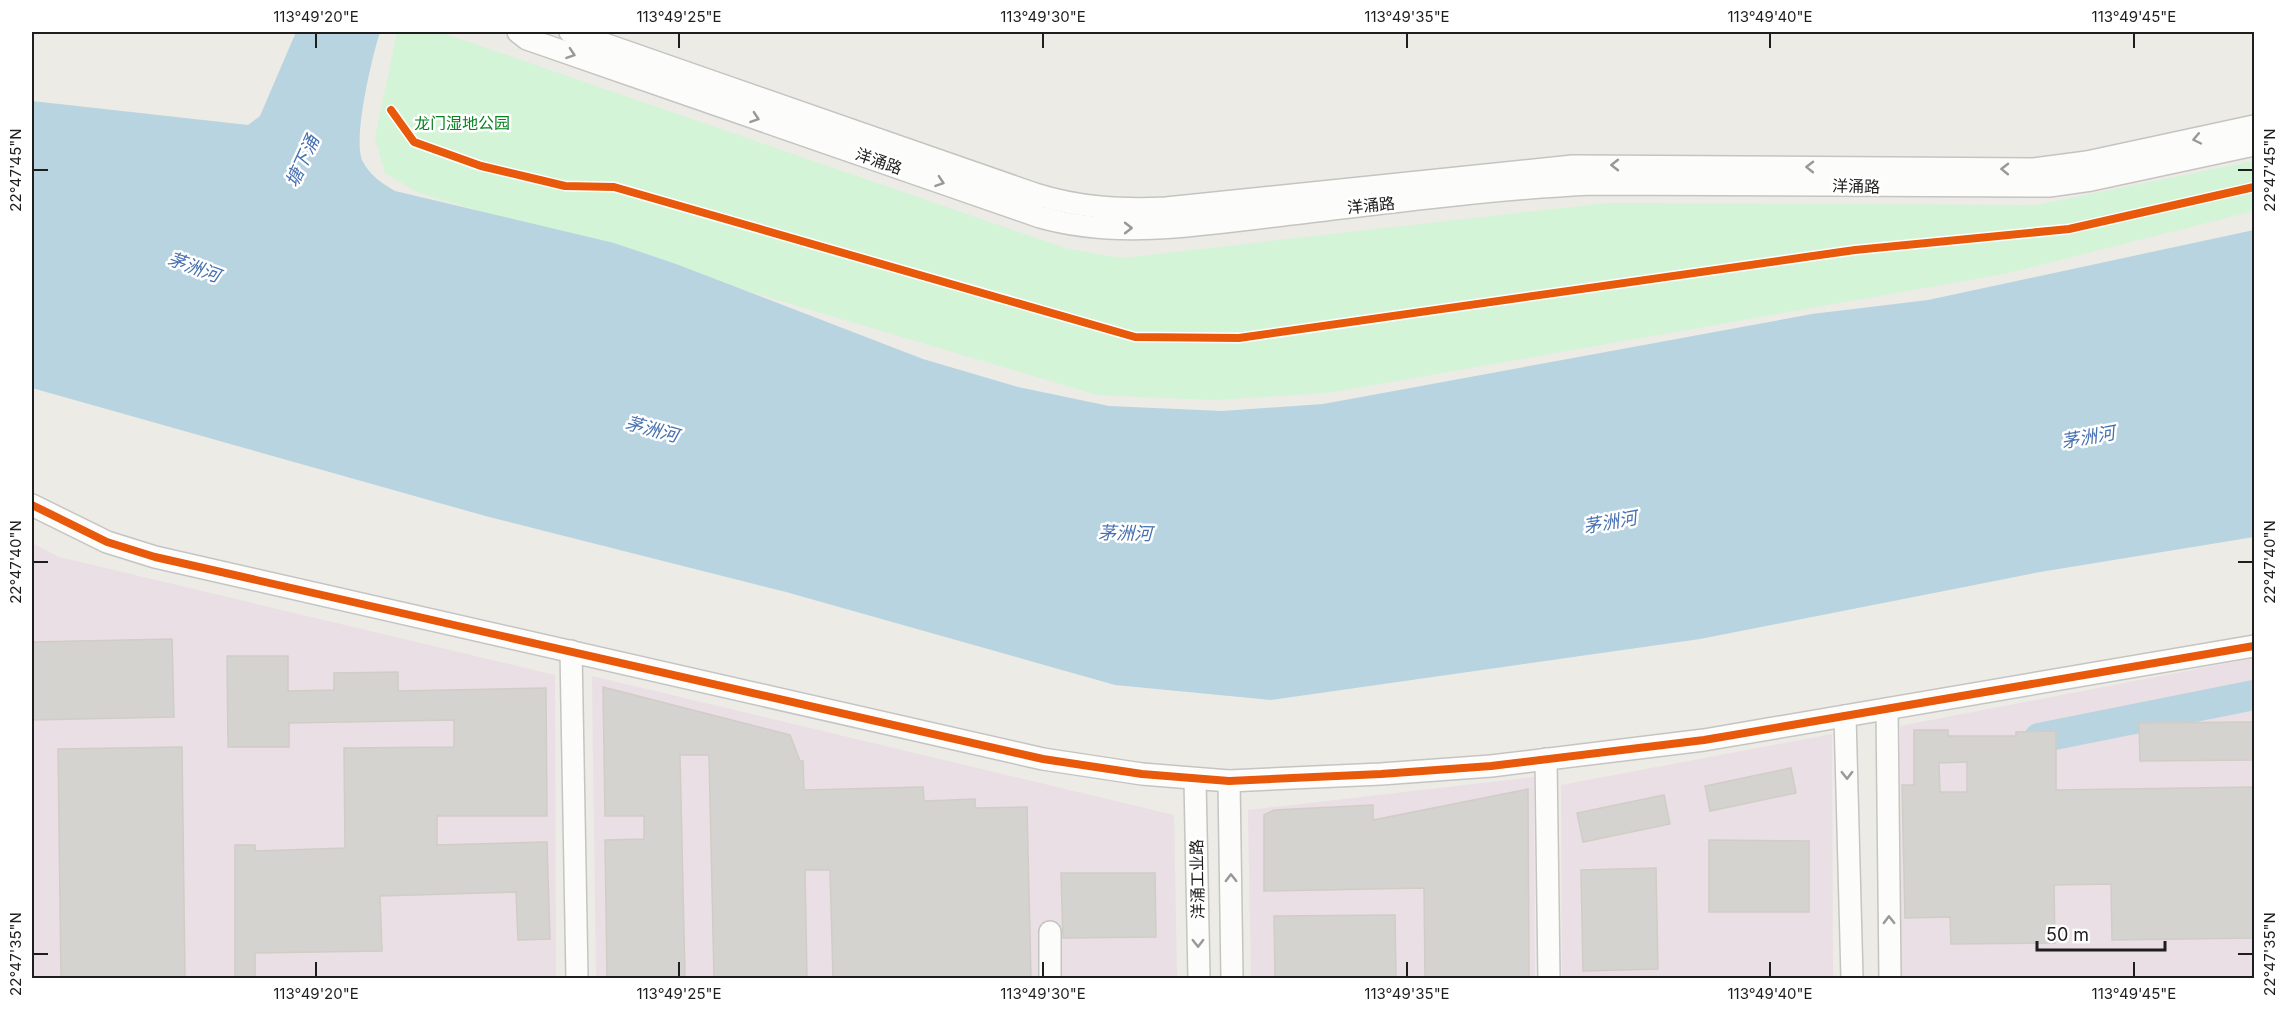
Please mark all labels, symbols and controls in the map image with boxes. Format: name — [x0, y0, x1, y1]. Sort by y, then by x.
text: 113°49'20"E — [273, 7, 359, 26]
text: 113°49'25"E — [636, 7, 722, 26]
text: 113°49'30"E — [1000, 7, 1086, 26]
text: 113°49'35"E — [1364, 7, 1450, 26]
text: 113°49'40"E — [1727, 7, 1813, 26]
text: 113°49'45"E — [2092, 7, 2176, 26]
one-way arrow — [565, 47, 576, 60]
one-way arrow — [749, 111, 760, 124]
park label: 龙门湿地公园 — [414, 113, 510, 133]
text: 22°47'45"N — [6, 128, 25, 212]
text: 22°47'45"N — [2260, 128, 2279, 212]
water label: 塘下涌 — [281, 130, 324, 190]
one-way arrow — [2193, 131, 2203, 144]
street label: 洋涌路 — [853, 144, 905, 178]
one-way arrow — [1611, 159, 1620, 171]
one-way arrow — [1806, 161, 1815, 173]
one-way arrow — [2001, 163, 2010, 175]
one-way arrow — [934, 175, 945, 188]
street label: 洋涌路 — [1832, 176, 1880, 196]
street label: 洋涌路 — [1346, 193, 1396, 217]
one-way arrow — [1123, 222, 1132, 234]
water label: 茅洲河 — [165, 248, 226, 287]
water label: 茅洲河 — [623, 412, 684, 447]
water label: 茅洲河 — [2060, 421, 2119, 452]
water label: 茅洲河 — [1582, 506, 1641, 537]
text: 22°47'40"N — [6, 520, 25, 604]
text: 22°47'40"N — [2260, 520, 2279, 604]
water label: 茅洲河 — [1098, 522, 1155, 544]
one-way arrow — [1841, 770, 1853, 779]
street label: 洋涌工业路 — [1186, 839, 1208, 919]
one-way arrow — [1224, 874, 1237, 883]
text: 22°47'35"N — [6, 912, 25, 996]
text: 22°47'35"N — [2260, 912, 2279, 996]
scale bar — [2037, 914, 2164, 952]
one-way arrow — [1883, 916, 1895, 925]
text: 50 m — [2046, 924, 2089, 945]
one-way arrow — [1192, 938, 1204, 947]
text: 113°49'20"E — [273, 984, 359, 1003]
text: 113°49'25"E — [636, 984, 722, 1003]
text: 113°49'30"E — [1000, 984, 1086, 1003]
text: 113°49'35"E — [1364, 984, 1450, 1003]
text: 113°49'40"E — [1727, 984, 1813, 1003]
text: 113°49'45"E — [2092, 984, 2176, 1003]

